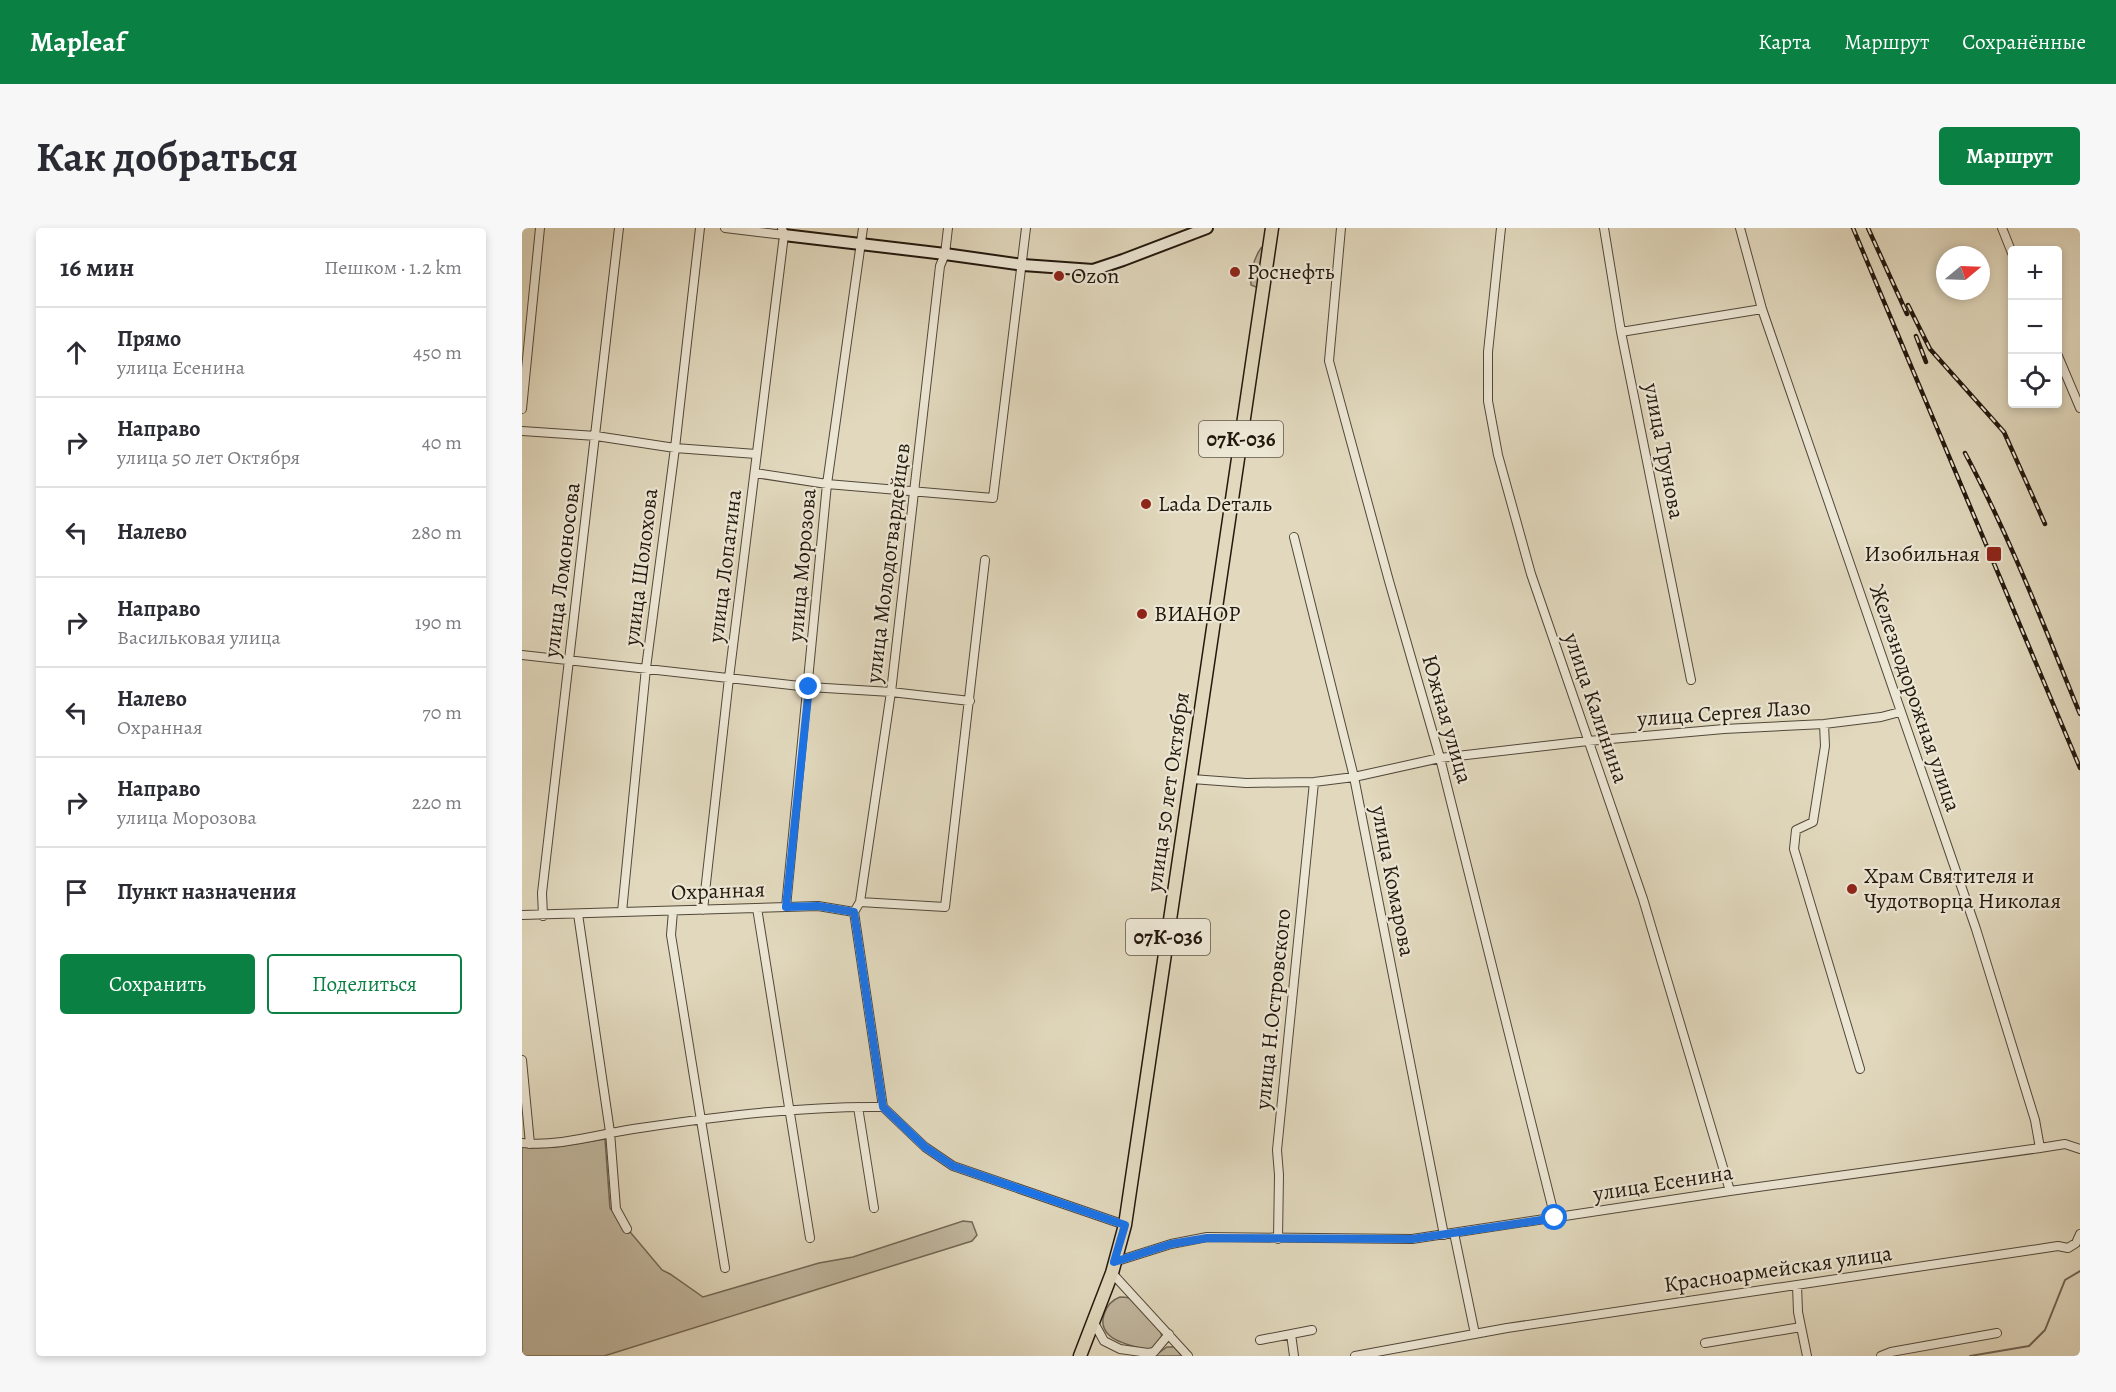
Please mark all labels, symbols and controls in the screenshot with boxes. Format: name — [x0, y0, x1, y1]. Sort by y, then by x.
text: Mapleaf — [30, 23, 125, 61]
text: Карта — [1758, 28, 1811, 56]
text: Маршрут — [1844, 28, 1929, 56]
text: Сохранённые — [1962, 28, 2086, 56]
button: Маршрут — [1939, 127, 2080, 185]
text: Как добраться — [36, 128, 298, 185]
north arrow — [1936, 246, 1990, 300]
map controls — [2008, 246, 2062, 408]
button: + — [2008, 246, 2062, 300]
text: 16 мин — [60, 250, 134, 285]
text: Пешком · 1.2 km — [324, 254, 462, 281]
place label: Роснефть — [1247, 257, 1335, 287]
place label: Ozon — [1071, 261, 1119, 291]
marker: Роснефть — [1228, 265, 1242, 279]
marker: Ozon — [1052, 269, 1066, 283]
button: − — [2008, 300, 2062, 354]
text: Прямо — [117, 324, 181, 354]
icon: ahead — [60, 336, 93, 369]
text: 450 m — [413, 339, 462, 366]
text: улица Есенина — [117, 354, 245, 381]
button: locate — [2008, 354, 2062, 408]
street label: улица Трунова — [1636, 380, 1692, 522]
text: Направо — [117, 414, 200, 444]
road number: 07К-036 — [1199, 421, 1283, 457]
icon: right — [60, 426, 93, 459]
text: 40 m — [422, 429, 462, 456]
street label: улица Молодогвардейцев — [858, 441, 918, 686]
text: улица 50 лет Октября — [117, 444, 300, 471]
street label: улица Ломоносова — [536, 480, 588, 660]
street label: улица Шолохова — [616, 486, 666, 648]
street label: улица Морозова — [780, 486, 824, 644]
street label: улица Лопатина — [701, 487, 749, 645]
place label: Lada Dеталь — [1158, 489, 1272, 519]
marker: Lada Dеталь — [1139, 497, 1153, 511]
icon: left — [60, 516, 93, 549]
text: Налево — [117, 517, 187, 547]
text: 280 m — [412, 519, 462, 546]
place label: Изобильная — [1864, 539, 1980, 569]
marker: Изобильная — [1985, 545, 2003, 563]
street label: Железнодорожная улица — [1862, 580, 1968, 817]
text: Направо — [117, 594, 200, 624]
place label: ВИАНОР — [1154, 599, 1240, 629]
icon: right — [60, 606, 93, 639]
marker: ВИАНОР — [1135, 607, 1149, 621]
text: 190 m — [415, 609, 462, 636]
text: Васильковая улица — [117, 624, 281, 651]
street label: улица Калинина — [1556, 628, 1636, 788]
street label: Южная улица — [1414, 651, 1480, 788]
route end — [795, 673, 821, 699]
text: Налево — [117, 684, 187, 714]
street label: улица 50 лет Октября — [1139, 690, 1197, 895]
street label: улица Сергея Лазо — [1635, 692, 1812, 734]
icon: left — [60, 696, 93, 729]
text: 70 m — [422, 699, 462, 726]
text: Охранная — [117, 714, 203, 741]
text: Направо — [117, 774, 200, 804]
icon: right — [60, 786, 93, 819]
text: 220 m — [412, 789, 462, 816]
street label: улица Комарова — [1363, 802, 1423, 960]
text: улица Морозова — [117, 804, 257, 831]
place label: Храм Святителя и Чудотворца Николая — [1864, 861, 2061, 916]
street label: Охранная — [670, 874, 766, 908]
icon: arrive — [60, 876, 93, 909]
text: Пункт назначения — [117, 877, 296, 907]
marker: Храм Святителя и Чудотворца Николая — [1845, 882, 1859, 896]
street label: улица Н.Островского — [1247, 907, 1298, 1112]
road number: 07К-036 — [1126, 919, 1210, 955]
button: Сохранить — [60, 954, 255, 1014]
button: Поделиться — [267, 954, 462, 1014]
street label: улица Есенина — [1590, 1157, 1736, 1209]
route start — [1541, 1204, 1567, 1230]
street label: Красноармейская улица — [1662, 1238, 1895, 1300]

